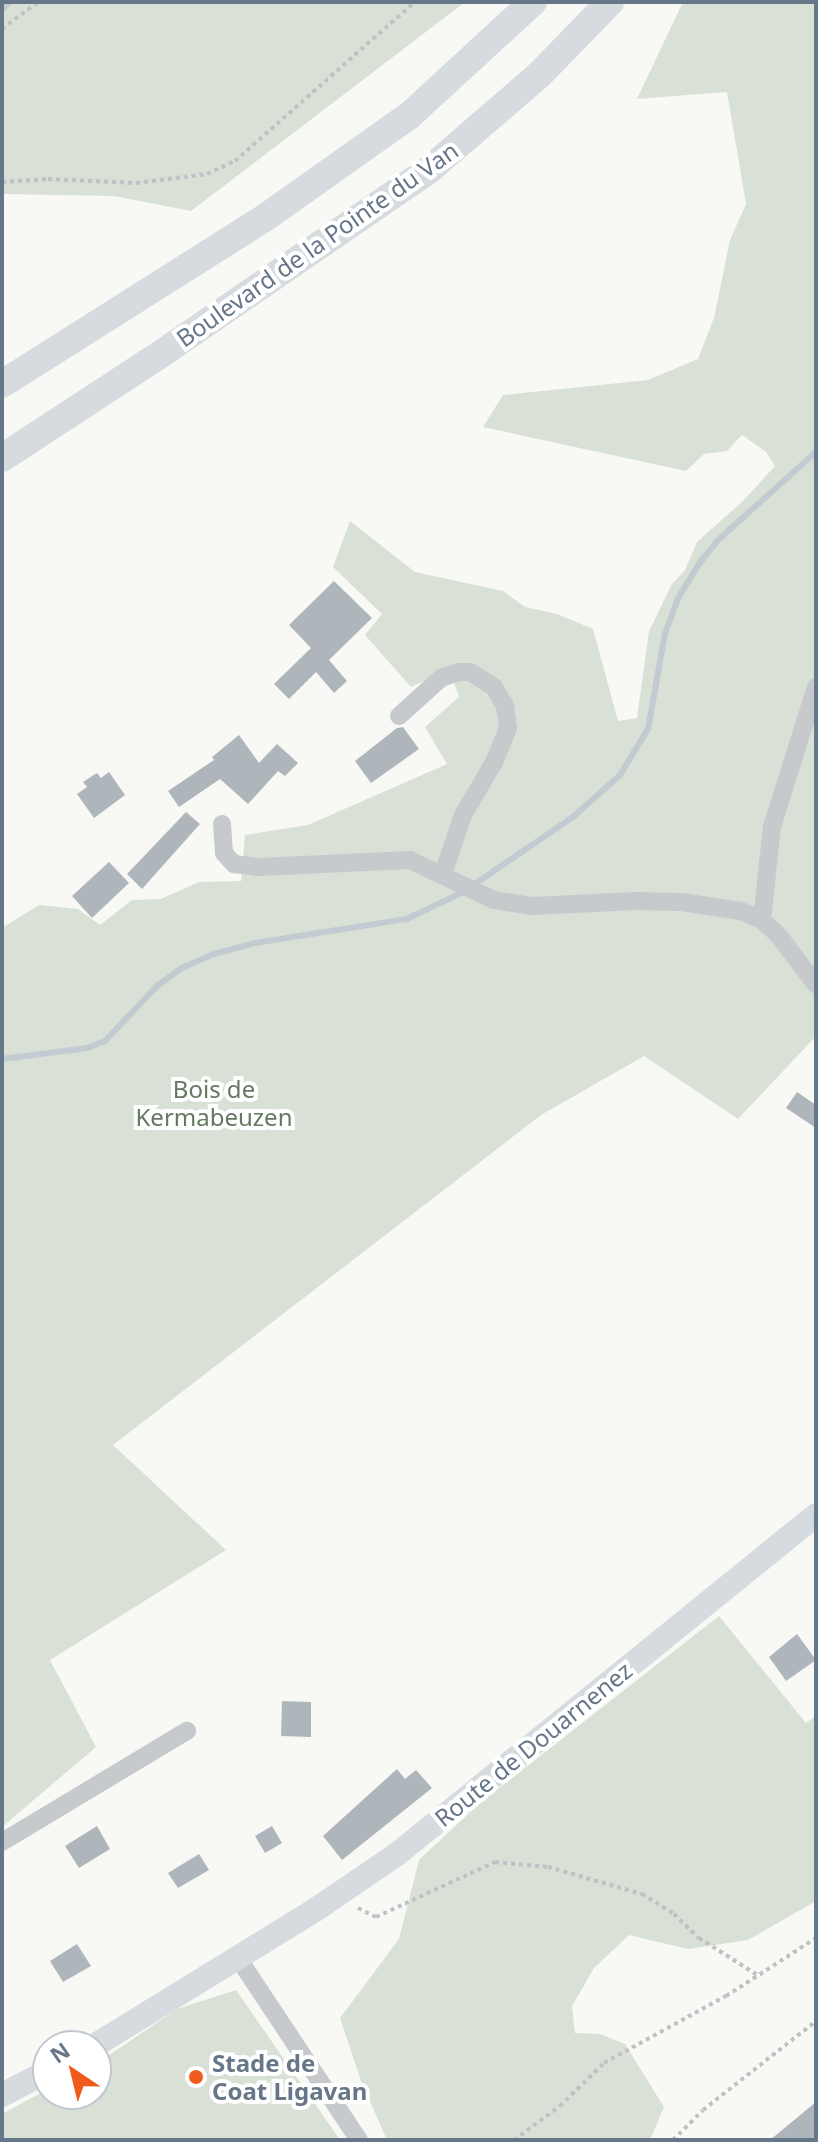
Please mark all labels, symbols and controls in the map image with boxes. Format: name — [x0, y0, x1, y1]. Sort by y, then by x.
street label: Boulevard de la Pointe du Van — [171, 135, 463, 353]
park label: Bois de Kermabeuzen — [136, 1075, 292, 1131]
street label: Route de Douarnenez — [429, 1656, 637, 1832]
north arrow — [32, 2030, 112, 2110]
text: N — [43, 2035, 75, 2069]
place label: Stade de Coat Ligavan — [212, 2049, 367, 2105]
marker: Stade de Coat Ligavan — [187, 2068, 205, 2086]

